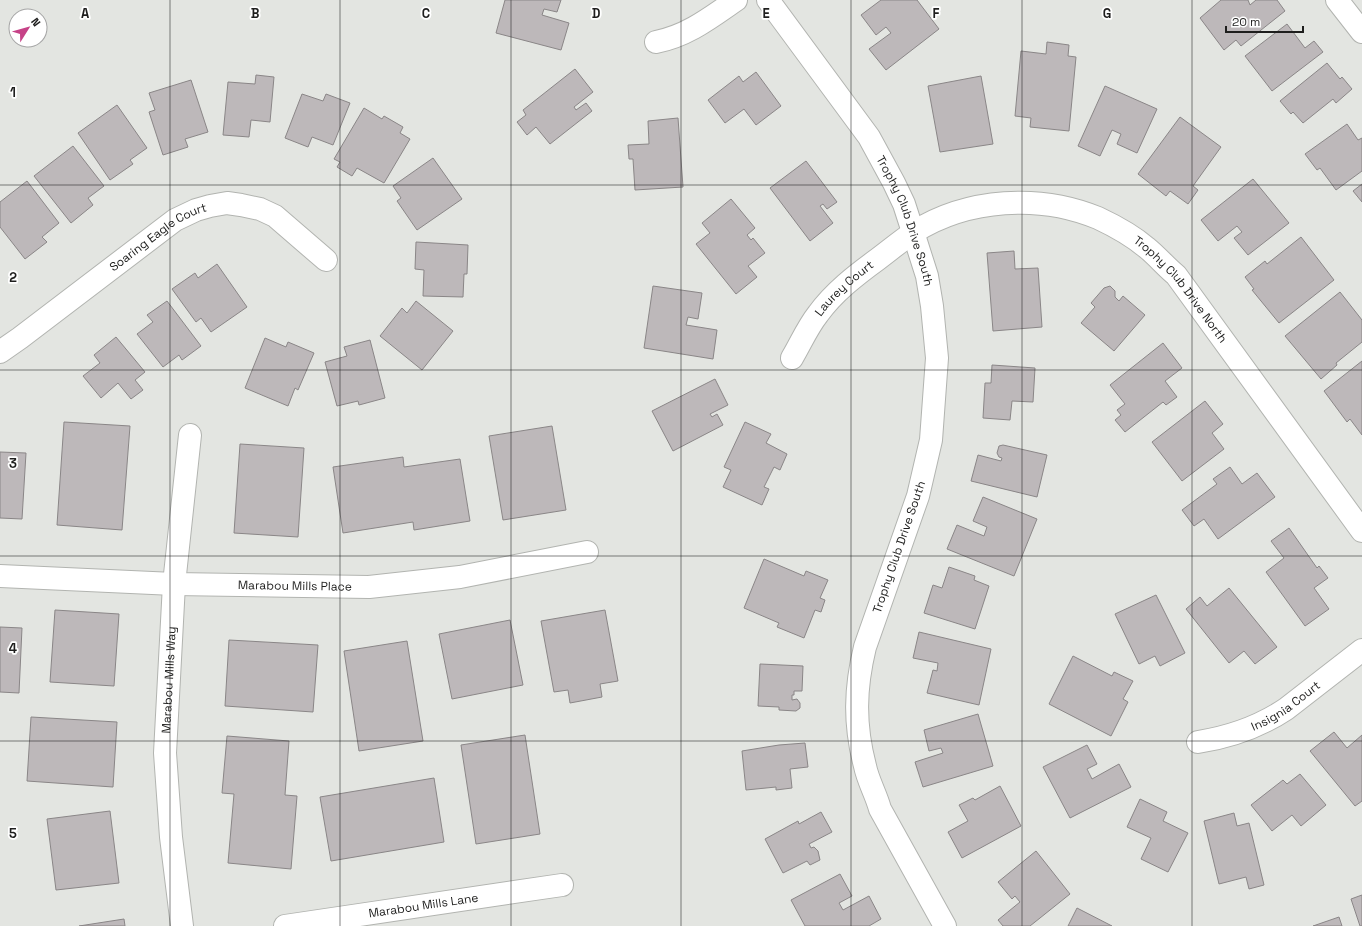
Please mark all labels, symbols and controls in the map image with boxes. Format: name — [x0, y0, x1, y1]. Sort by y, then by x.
text: A — [81, 5, 90, 22]
text: B — [251, 5, 260, 22]
text: C — [422, 5, 430, 22]
text: D — [592, 5, 601, 22]
text: E — [762, 5, 770, 22]
text: F — [933, 5, 940, 22]
text: G — [1103, 5, 1111, 22]
north arrow — [8, 8, 48, 48]
scale bar — [1226, 8, 1303, 34]
text: 20 m — [1232, 14, 1260, 30]
text: N — [28, 15, 44, 29]
text: 1 — [10, 84, 16, 101]
street label: Trophy Club Drive South — [873, 153, 937, 287]
street label: Soaring Eagle Court — [106, 199, 208, 275]
street label: Trophy Club Drive North — [1130, 232, 1231, 346]
street label: Laurey Court — [811, 257, 877, 319]
text: 2 — [9, 269, 17, 286]
text: 3 — [9, 455, 17, 472]
street label: Trophy Club Drive South — [869, 479, 929, 615]
street label: Marabou Mills Place — [238, 577, 352, 595]
street label: Marabou Mills Way — [158, 626, 180, 734]
text: 4 — [9, 640, 17, 657]
street label: Insignia Court — [1249, 677, 1324, 735]
text: 5 — [9, 825, 17, 842]
street label: Marabou Mills Lane — [368, 889, 479, 922]

